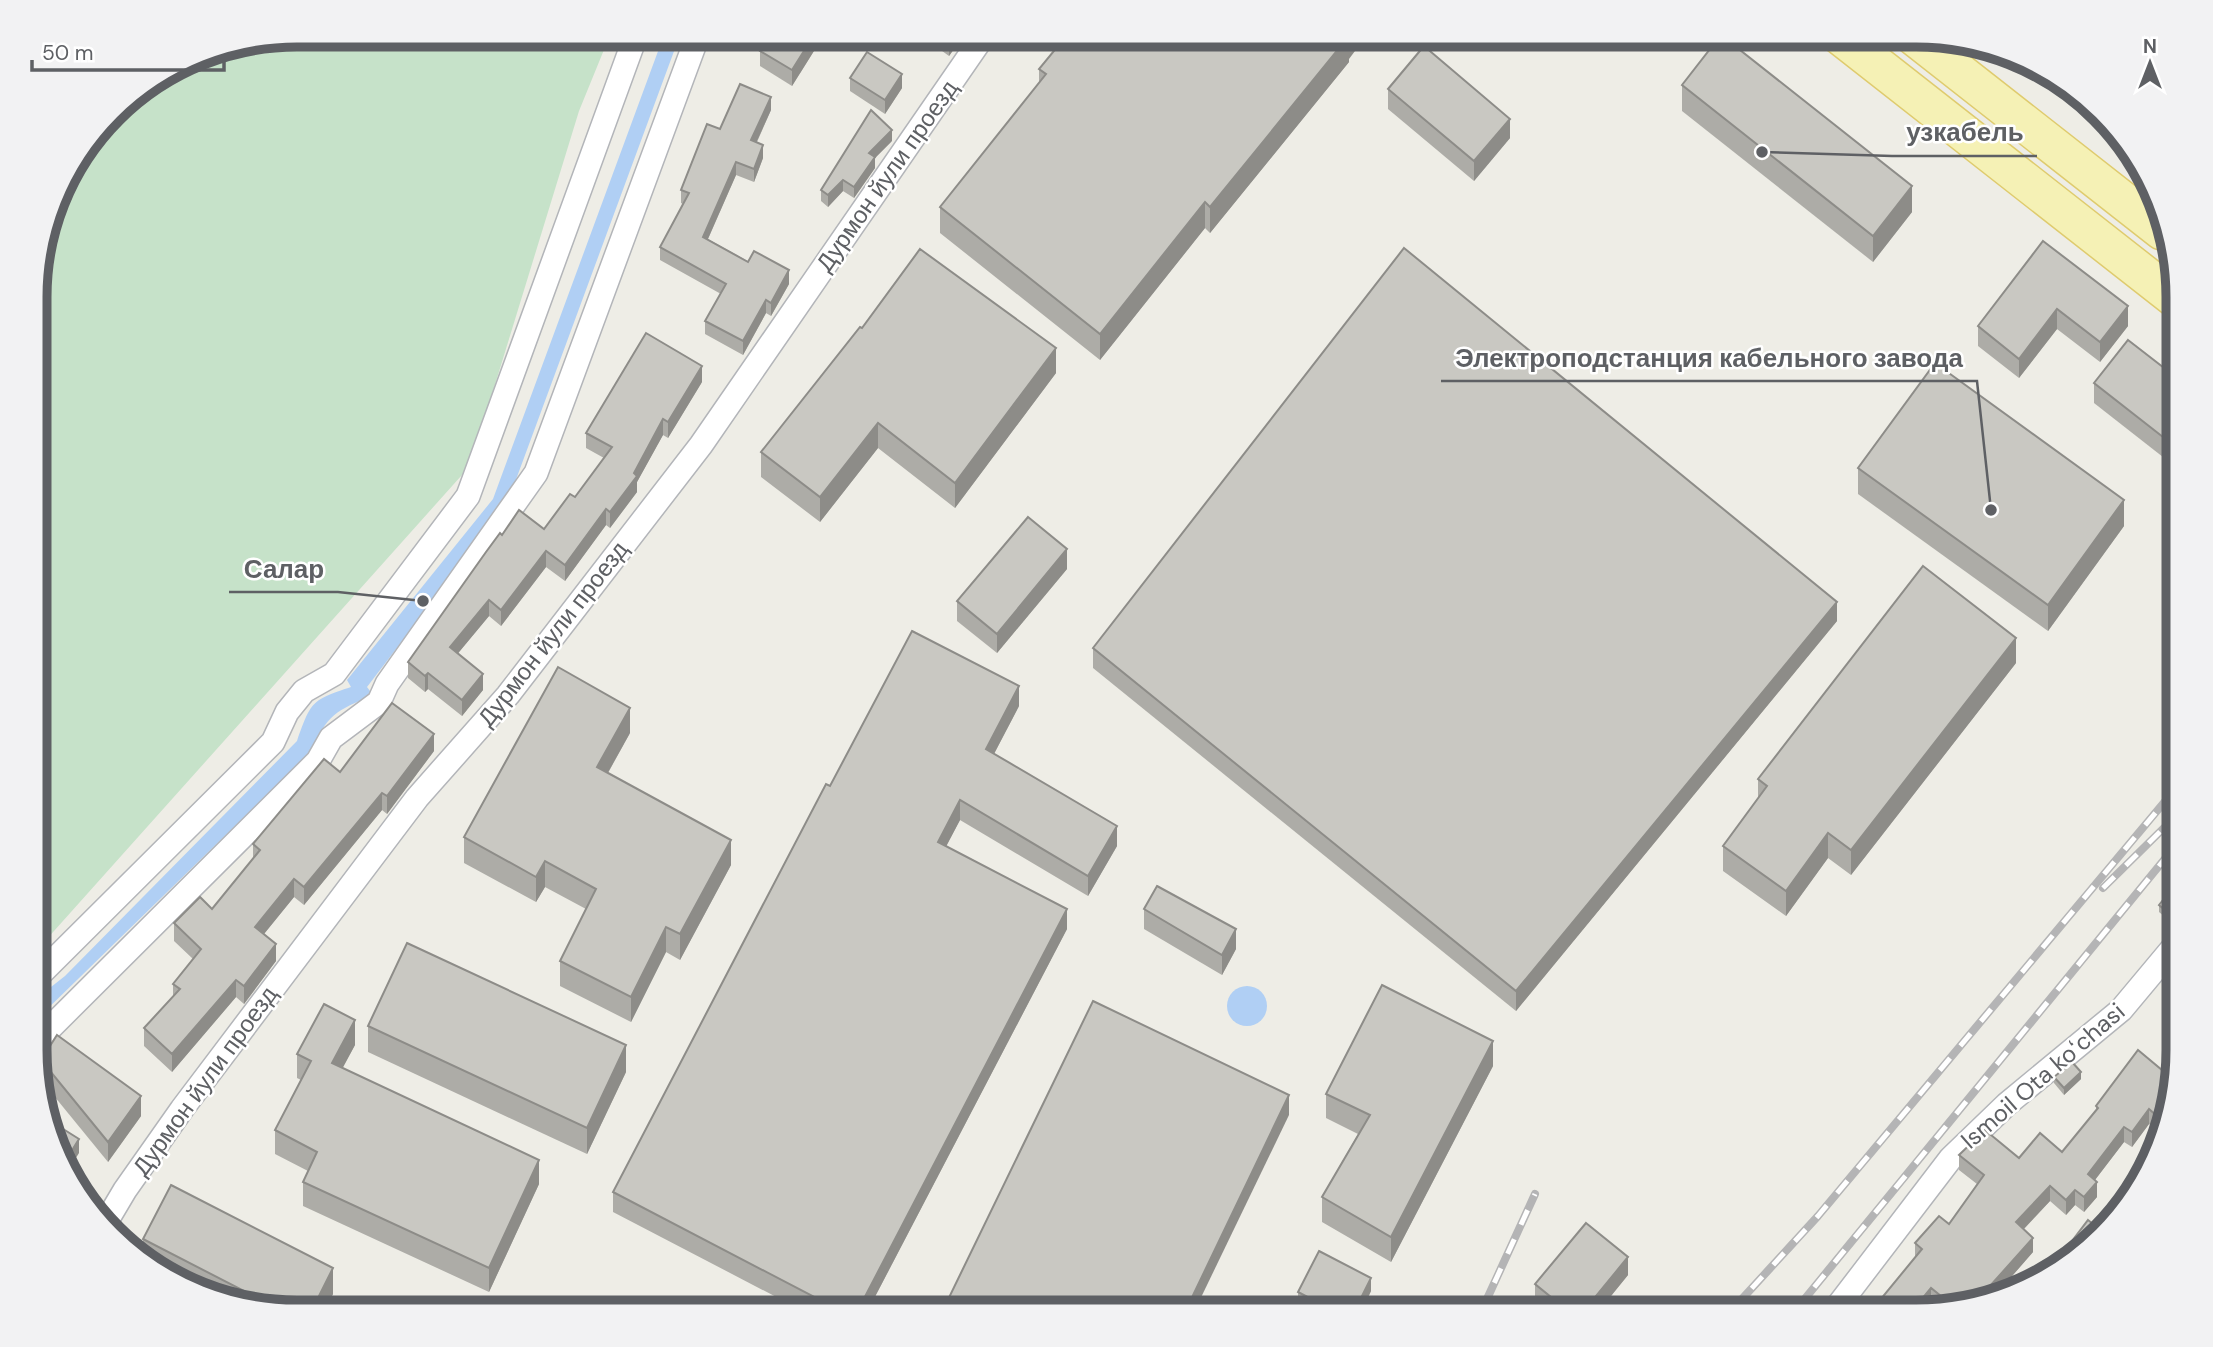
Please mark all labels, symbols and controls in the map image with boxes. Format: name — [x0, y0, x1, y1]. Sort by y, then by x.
scale bar — [32, 28, 224, 72]
north arrow — [2115, 28, 2185, 98]
text: N — [2143, 34, 2157, 59]
text: 50 m — [42, 39, 93, 67]
street label: Дурмон йули проезд — [809, 74, 964, 278]
callout: узкабель — [1892, 109, 2037, 156]
text: узкабель — [1906, 115, 2024, 149]
callout: Электроподстанция кабельного завода — [1441, 334, 1977, 381]
text: Электроподстанция кабельного завода — [1455, 341, 1963, 375]
street label: Дурмон йули проезд — [471, 535, 635, 733]
callout: Салар — [229, 545, 338, 592]
text: Салар — [244, 552, 324, 586]
street label: Дурмон йули проезд — [125, 980, 284, 1182]
street label: Ismoil Ota koʻchasi — [1954, 996, 2131, 1155]

